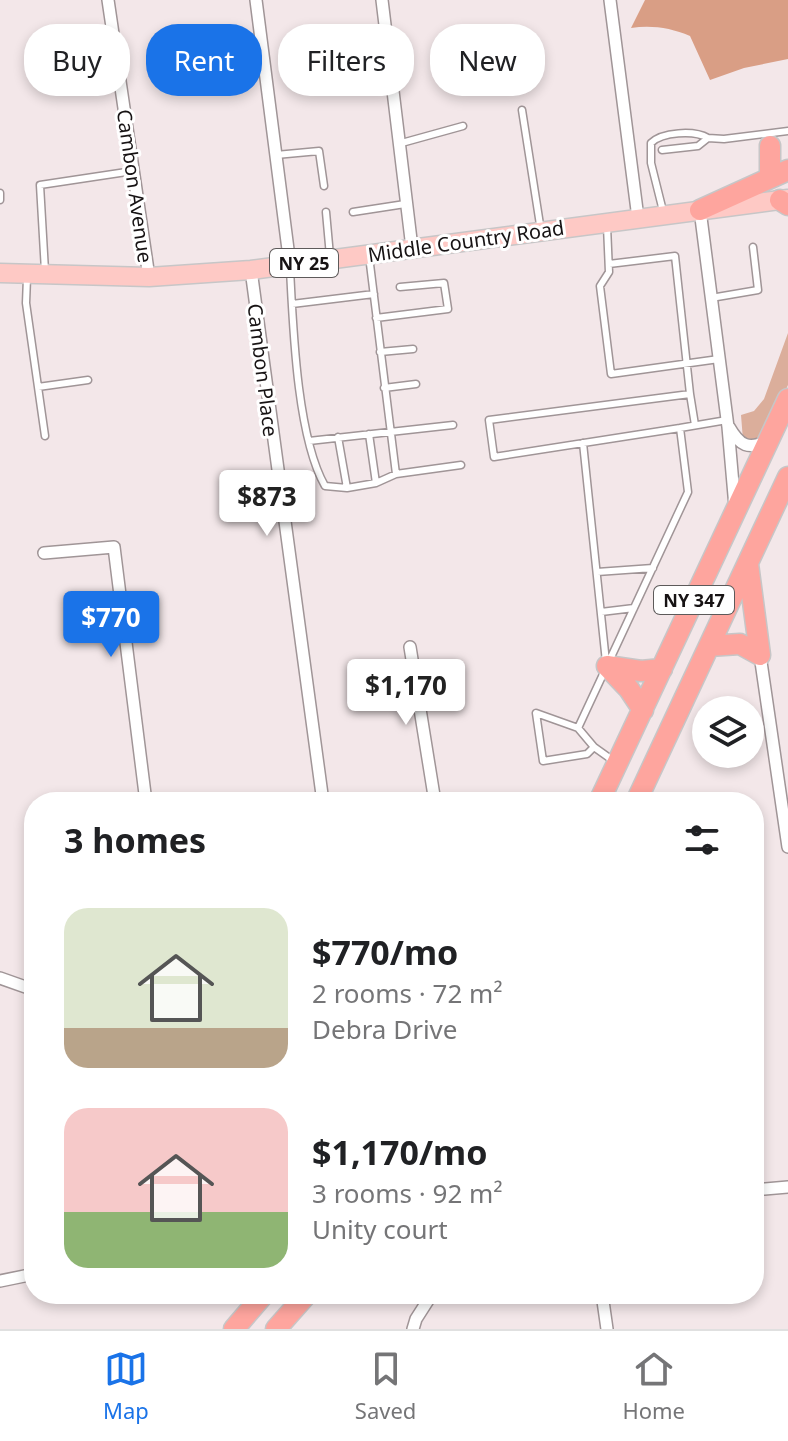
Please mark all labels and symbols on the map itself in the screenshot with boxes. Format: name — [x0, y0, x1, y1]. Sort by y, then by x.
street label: Cambon Avenue — [111, 107, 159, 265]
street label: Middle Country Road — [366, 214, 566, 268]
road number: NY 25 — [270, 249, 338, 277]
street label: Cambon Place — [241, 302, 285, 438]
pin: $873 — [220, 470, 314, 538]
road number: NY 347 — [654, 586, 734, 614]
pin: $770 — [64, 591, 158, 659]
pin: $1,170 — [341, 659, 471, 727]

